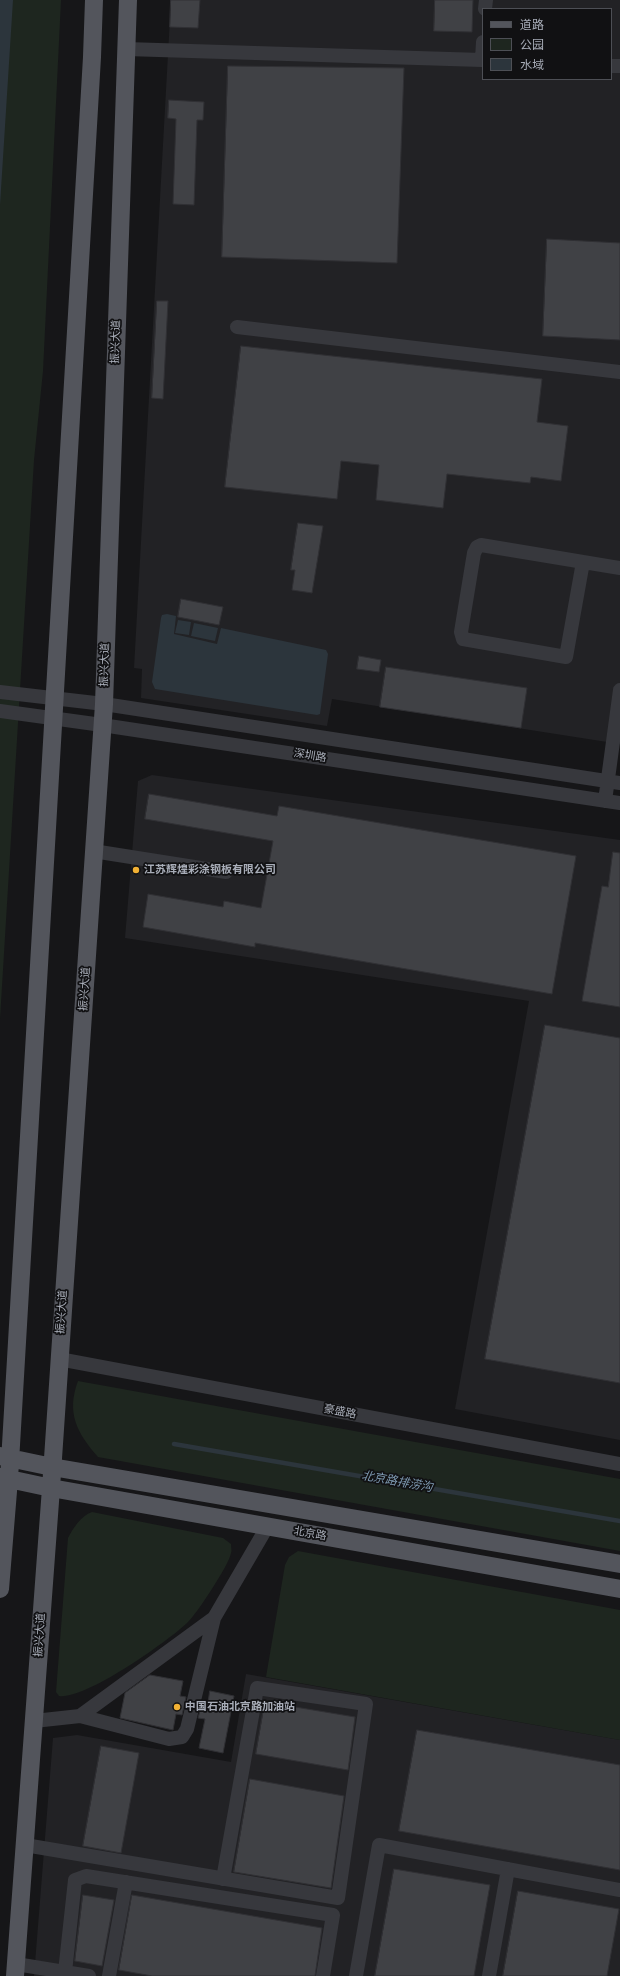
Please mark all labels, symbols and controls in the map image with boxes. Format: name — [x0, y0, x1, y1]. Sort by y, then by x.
legend — [482, 8, 612, 80]
text: 道路 — [520, 17, 544, 33]
text: 公园 — [520, 37, 544, 53]
text: 水域 — [520, 57, 544, 73]
street label: 振兴大道 — [109, 320, 123, 364]
street label: 振兴大道 — [98, 643, 112, 687]
street label: 深圳路 — [293, 747, 327, 765]
place label: 江苏辉煌彩涂钢板有限公司 — [144, 863, 276, 877]
marker: 江苏辉煌彩涂钢板有限公司 — [131, 865, 141, 875]
street label: 振兴大道 — [77, 967, 93, 1011]
street label: 振兴大道 — [54, 1290, 70, 1334]
street label: 豪盛路 — [323, 1402, 357, 1422]
water label: 北京路排涝沟 — [360, 1469, 434, 1495]
street label: 北京路 — [293, 1525, 327, 1543]
street label: 振兴大道 — [32, 1613, 48, 1657]
place label: 中国石油北京路加油站 — [185, 1700, 295, 1714]
marker: 中国石油北京路加油站 — [172, 1702, 182, 1712]

